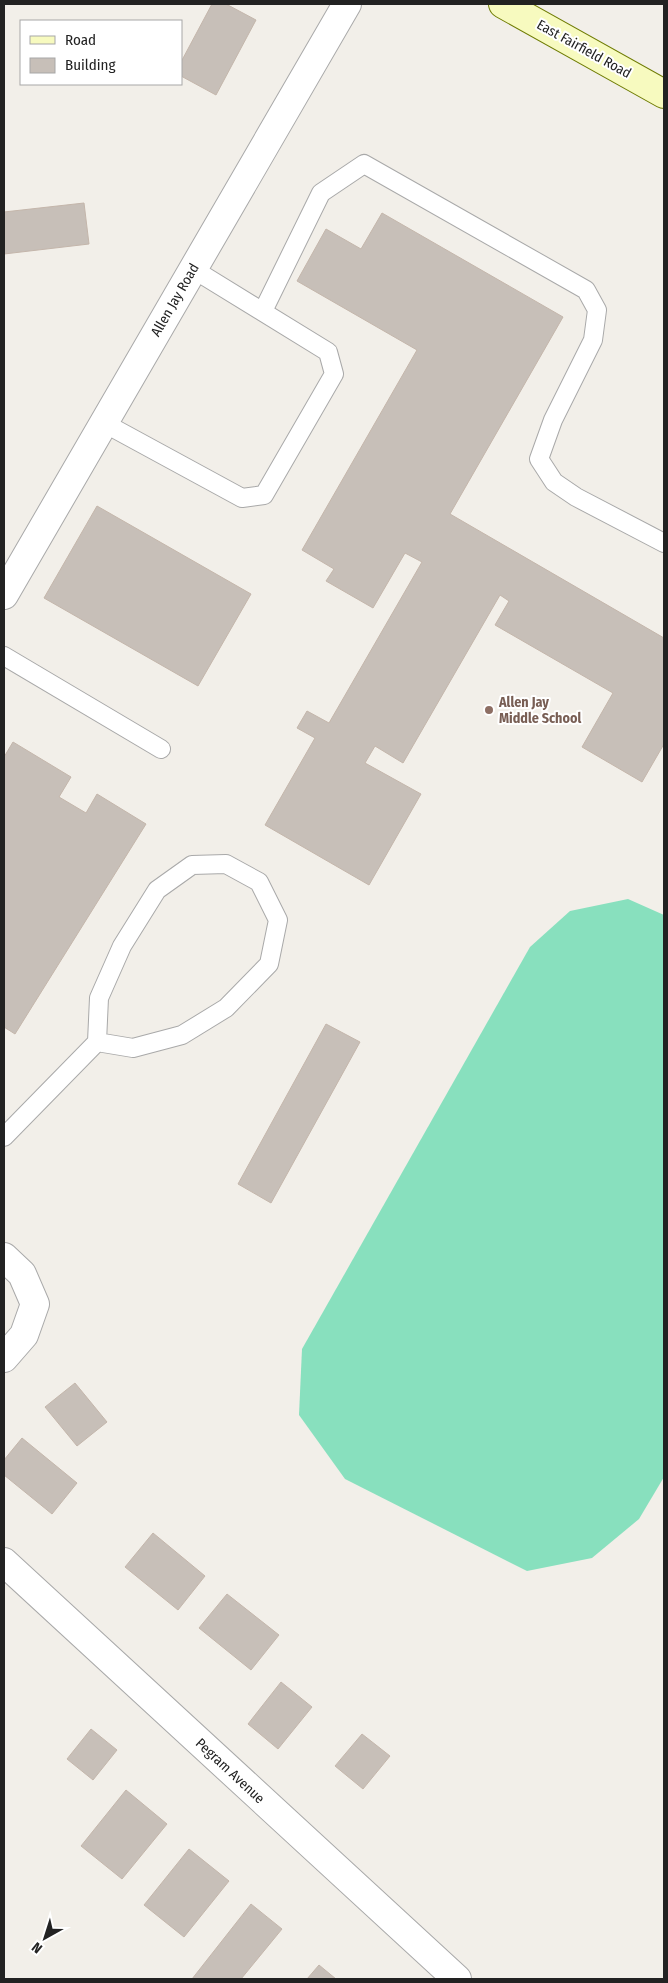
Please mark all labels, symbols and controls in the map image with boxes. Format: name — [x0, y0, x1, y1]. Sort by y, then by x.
street label: East Fairfield Road — [534, 16, 634, 82]
legend — [20, 20, 182, 85]
text: Road — [65, 31, 96, 49]
text: Building — [65, 56, 116, 74]
street label: Allen Jay Road — [147, 261, 203, 339]
place label: Allen Jay Middle School — [498, 694, 581, 727]
marker: Allen Jay Middle School — [483, 704, 495, 716]
street label: Pegram Avenue — [192, 1735, 268, 1807]
north arrow — [20, 1913, 70, 1963]
text: N — [29, 1938, 46, 1957]

